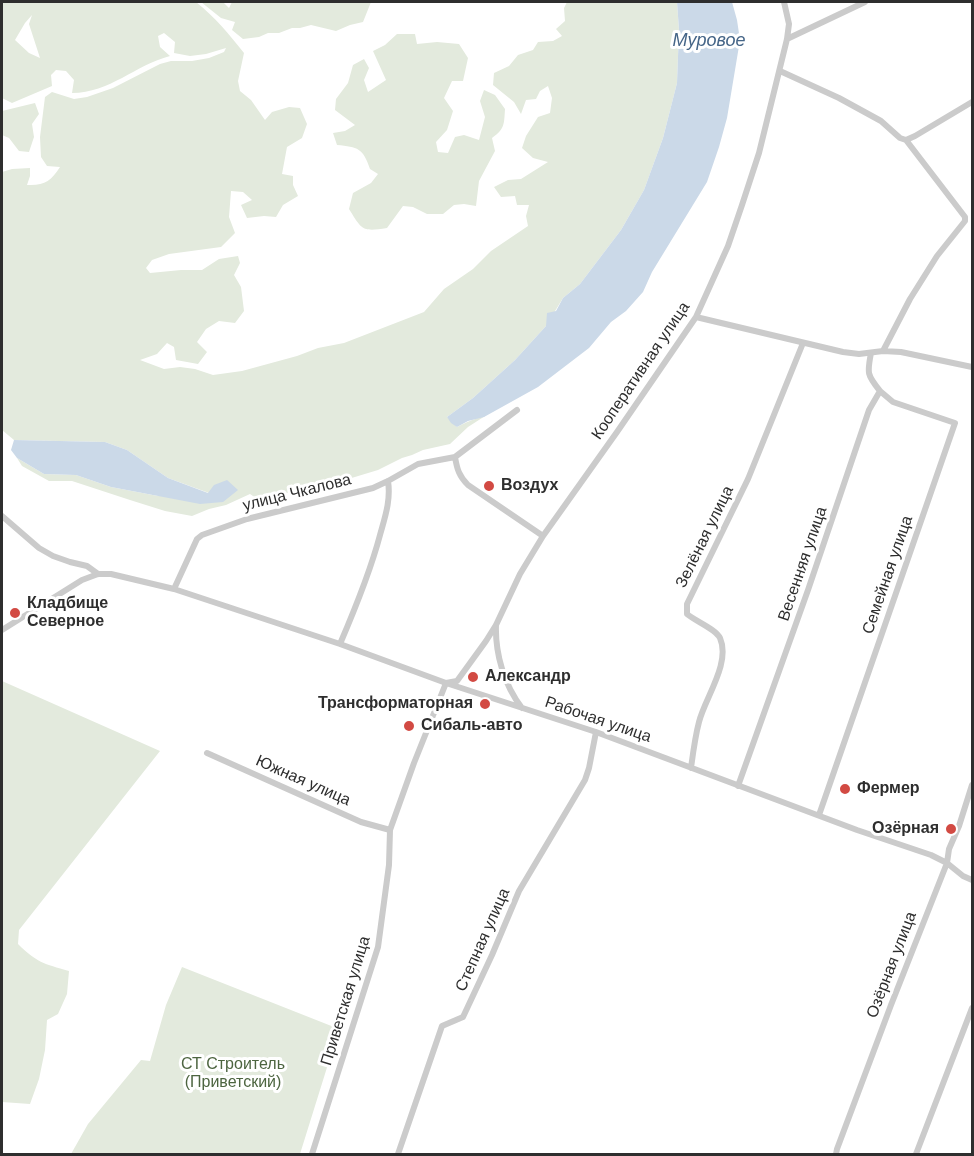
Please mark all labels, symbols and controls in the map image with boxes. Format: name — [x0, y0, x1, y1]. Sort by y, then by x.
water label: Муровое — [672, 30, 746, 52]
street label: Кооперативная улица — [588, 299, 694, 443]
street label: улица Чкалова — [241, 470, 353, 516]
place label: Воздух — [501, 476, 558, 496]
marker: Воздух — [482, 479, 496, 493]
street label: Зелёная улица — [672, 483, 738, 591]
street label: Весенняя улица — [774, 504, 832, 624]
street label: Семейная улица — [859, 513, 917, 637]
place label: Кладбище Северное — [27, 594, 108, 632]
marker: Кладбище Северное — [8, 606, 22, 620]
place label: Александр — [485, 667, 571, 687]
marker: Александр — [466, 670, 480, 684]
street label: Рабочая улица — [542, 693, 654, 747]
place label: Трансформаторная — [318, 694, 473, 714]
marker: Трансформаторная — [478, 697, 492, 711]
place label: Сибаль-авто — [421, 716, 522, 736]
marker: Сибаль-авто — [402, 719, 416, 733]
street label: Южная улица — [253, 752, 353, 810]
place label: Фермер — [857, 779, 920, 799]
marker: Фермер — [838, 782, 852, 796]
place label: Озёрная — [872, 819, 939, 839]
marker: Озёрная — [944, 822, 958, 836]
street label: Степная улица — [452, 885, 514, 995]
street label: Озёрная улица — [863, 909, 921, 1021]
street label: Приветская улица — [317, 934, 375, 1068]
park label: СТ Строитель (Приветский) — [181, 1055, 285, 1093]

